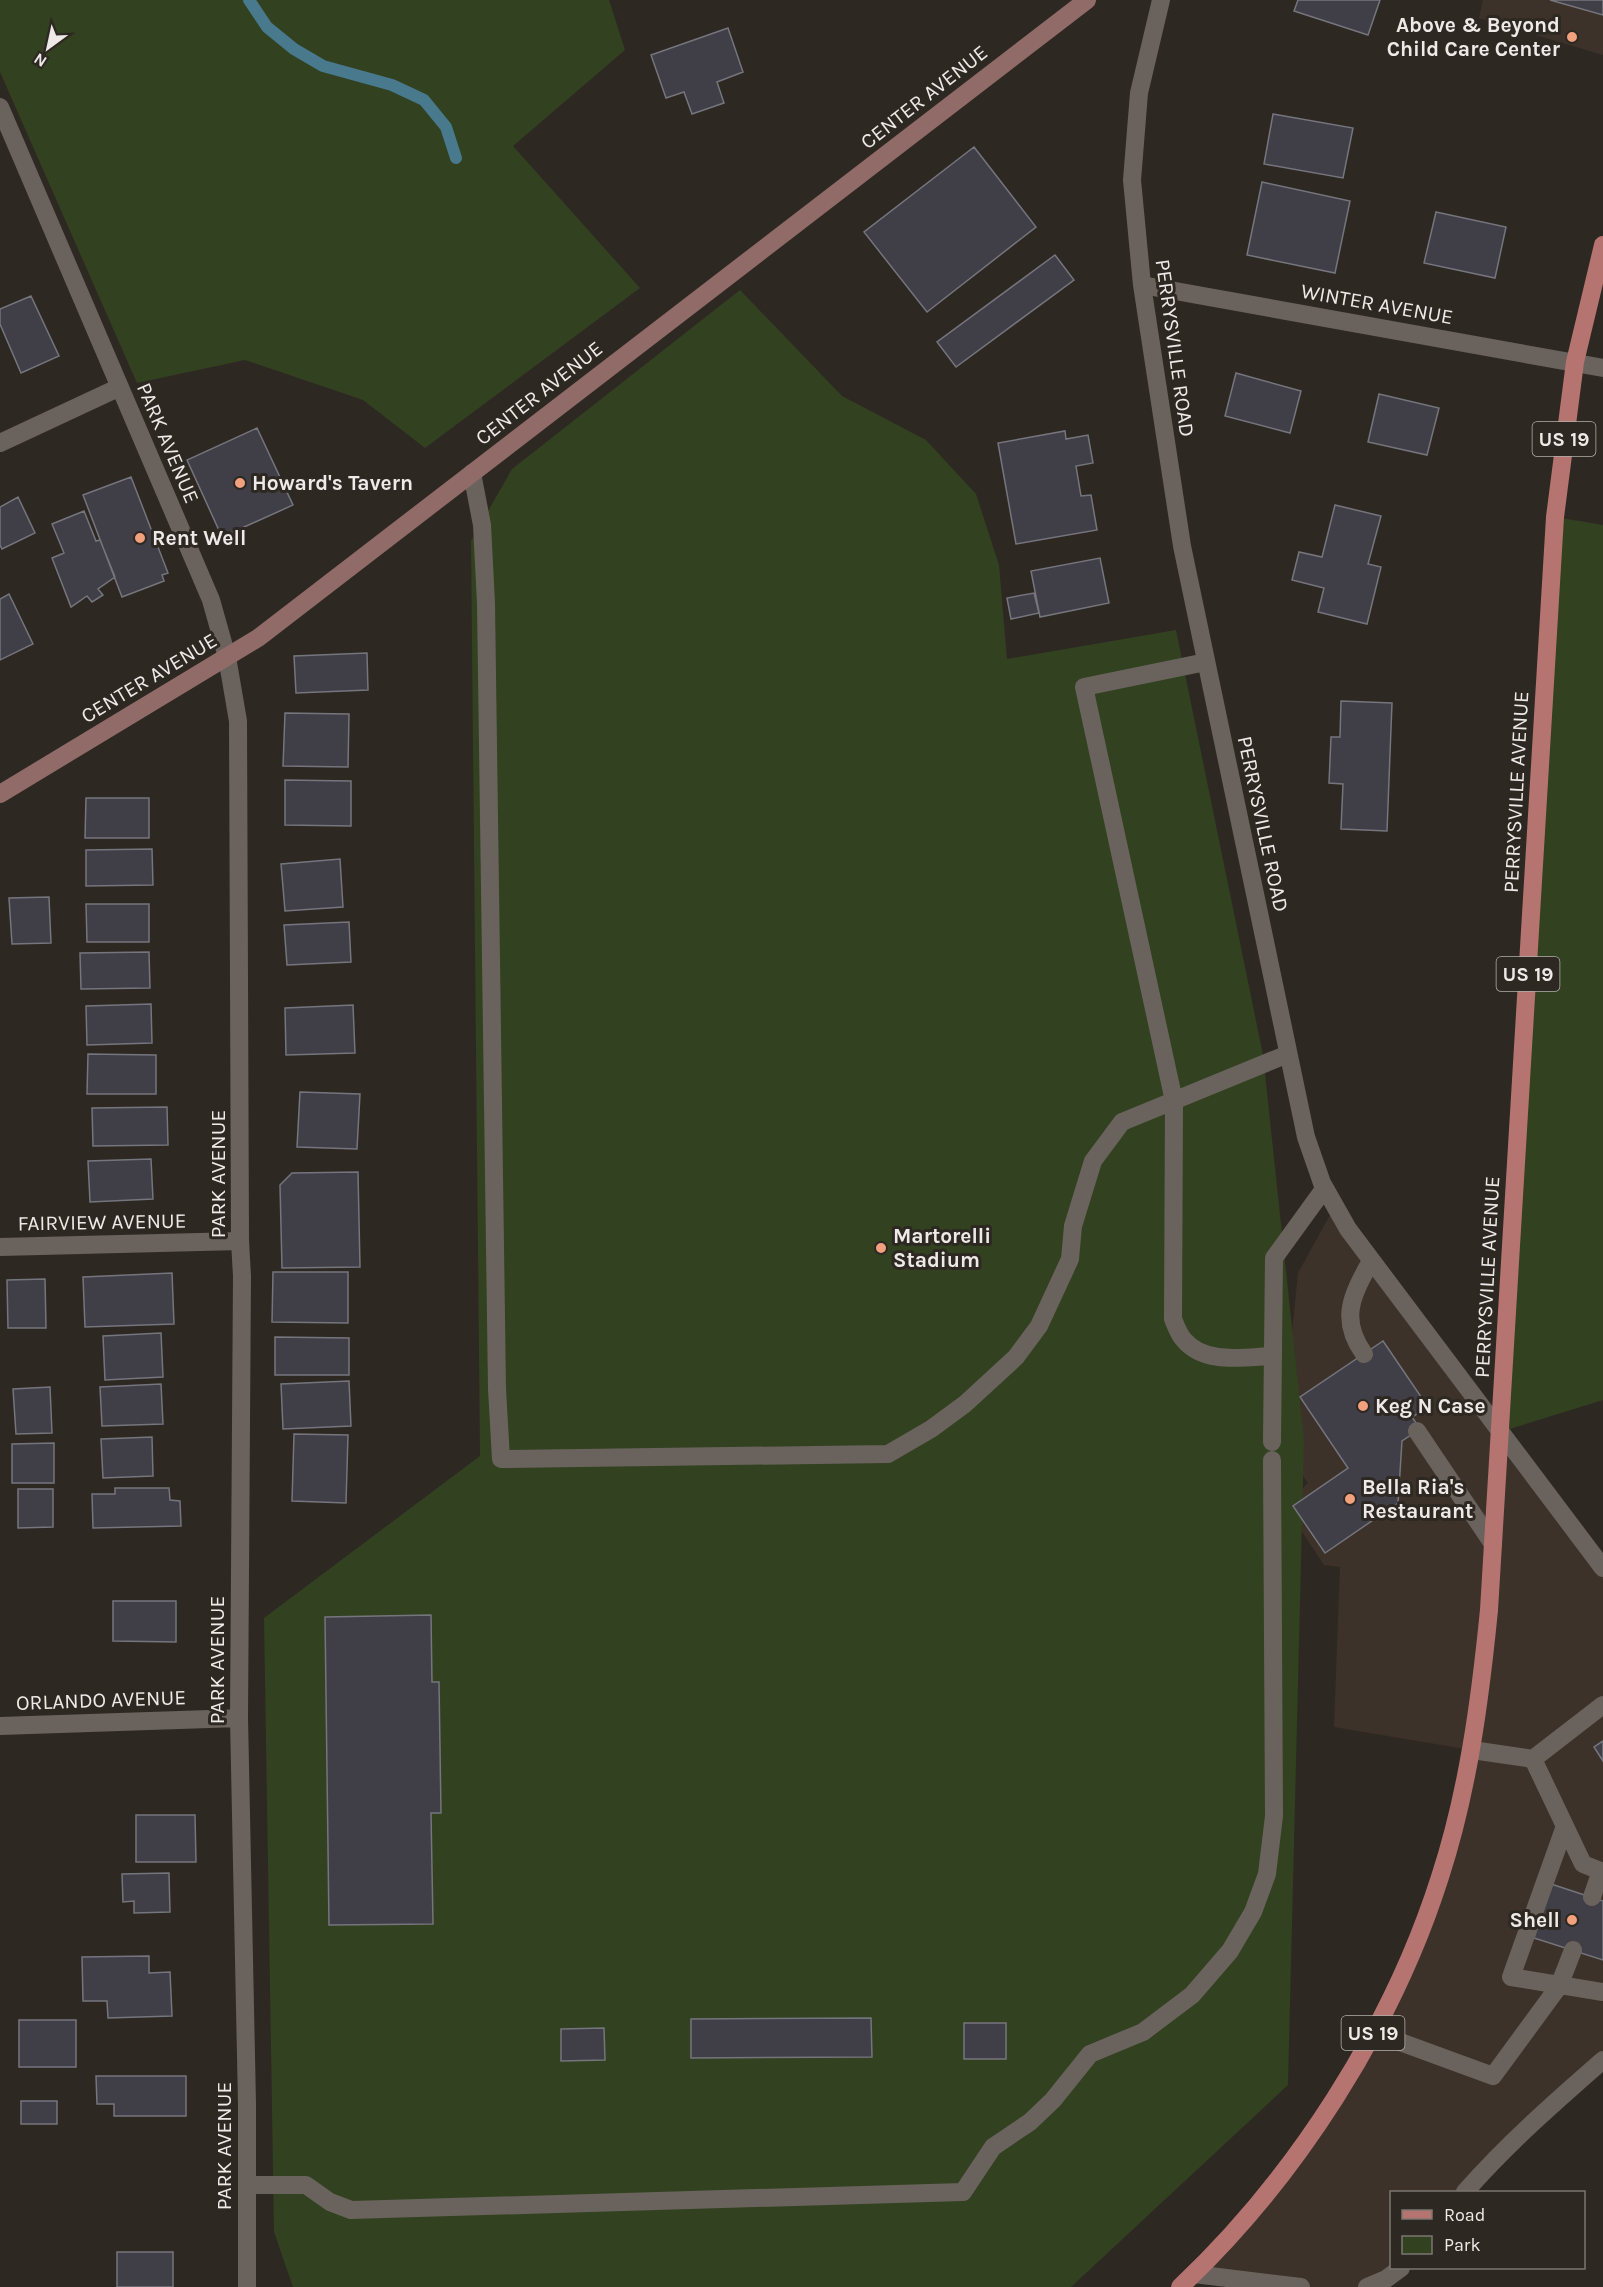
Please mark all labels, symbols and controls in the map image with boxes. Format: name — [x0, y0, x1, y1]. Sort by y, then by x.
place label: Above & Beyond Child Care Center — [1387, 13, 1561, 61]
north arrow — [18, 18, 78, 78]
marker: Above & Beyond Child Care Center — [1565, 30, 1579, 44]
street label: CENTER AVENUE — [856, 40, 992, 154]
text: N — [30, 49, 50, 71]
street label: PERRYSVILLE ROAD — [1151, 258, 1199, 438]
street label: WINTER AVENUE — [1299, 279, 1455, 329]
street label: CENTER AVENUE — [471, 336, 607, 450]
street label: PARK AVENUE — [132, 379, 204, 507]
road number: US 19 — [1532, 422, 1596, 456]
place label: Howard's Tavern — [252, 471, 413, 495]
marker: Howard's Tavern — [233, 476, 247, 490]
place label: Rent Well — [152, 526, 246, 550]
marker: Rent Well — [133, 531, 147, 545]
street label: CENTER AVENUE — [77, 628, 221, 728]
street label: PERRYSVILLE AVENUE — [1499, 691, 1533, 893]
street label: PERRYSVILLE ROAD — [1233, 734, 1293, 914]
road number: US 19 — [1496, 957, 1559, 991]
street label: PARK AVENUE — [206, 1110, 230, 1238]
street label: PERRYSVILLE AVENUE — [1470, 1176, 1504, 1378]
street label: FAIRVIEW AVENUE — [17, 1209, 187, 1235]
place label: Martorelli Stadium — [893, 1224, 991, 1272]
marker: Martorelli Stadium — [874, 1241, 888, 1255]
place label: Keg N Case — [1375, 1394, 1486, 1418]
marker: Keg N Case — [1356, 1399, 1370, 1413]
place label: Bella Ria's Restaurant — [1362, 1475, 1473, 1523]
marker: Bella Ria's Restaurant — [1343, 1492, 1357, 1506]
street label: PARK AVENUE — [205, 1596, 229, 1724]
street label: ORLANDO AVENUE — [16, 1685, 186, 1715]
place label: Shell — [1510, 1908, 1560, 1932]
marker: Shell — [1565, 1913, 1579, 1927]
road number: US 19 — [1342, 2016, 1404, 2050]
street label: PARK AVENUE — [212, 2082, 236, 2210]
legend — [1390, 2191, 1585, 2269]
text: Road — [1444, 2204, 1485, 2226]
text: Park — [1444, 2234, 1481, 2256]

